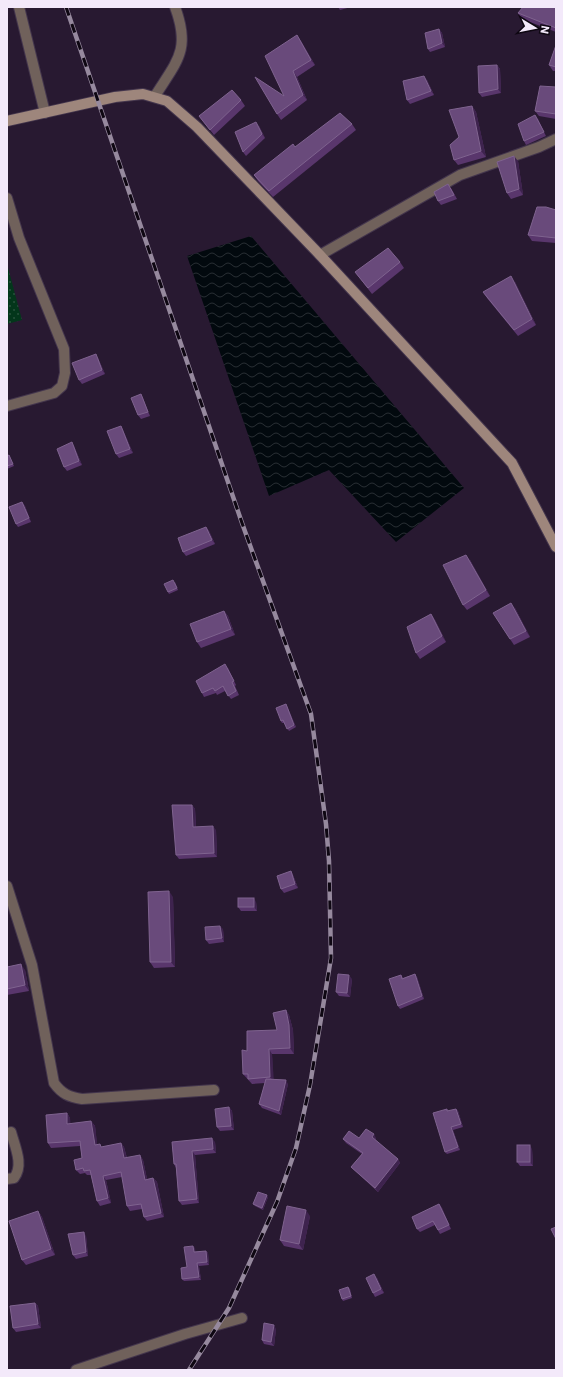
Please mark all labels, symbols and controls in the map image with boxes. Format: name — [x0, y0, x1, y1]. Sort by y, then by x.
north arrow — [515, 8, 555, 48]
text: N — [538, 25, 552, 35]

